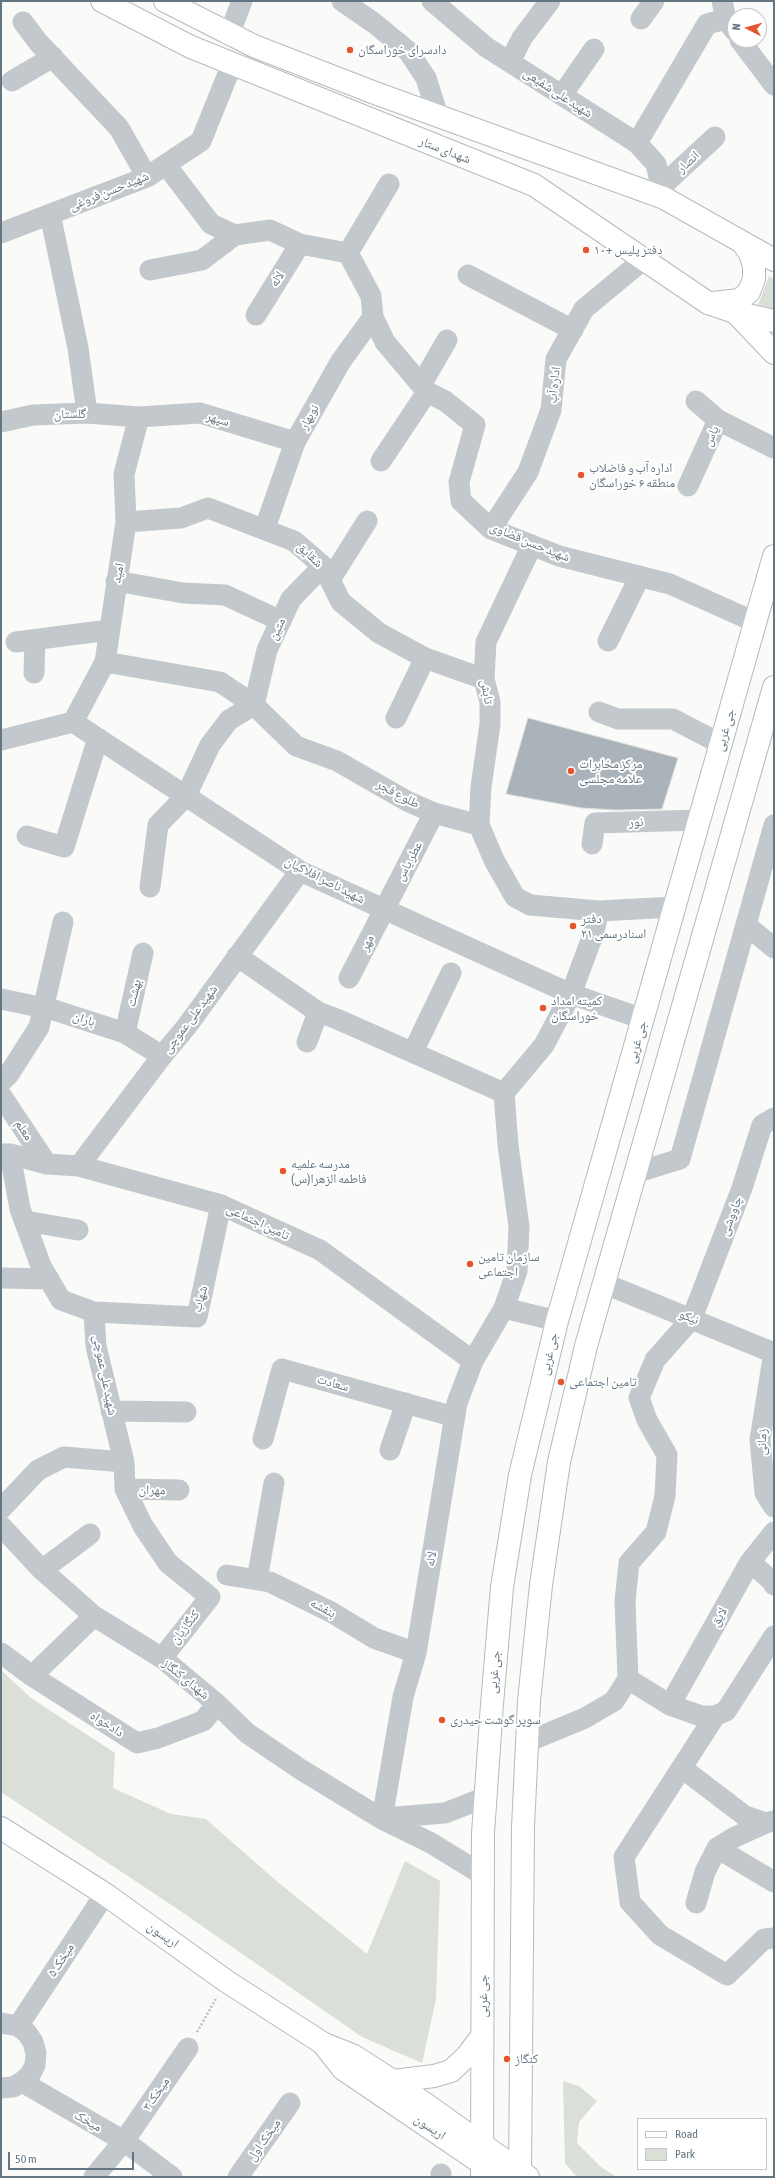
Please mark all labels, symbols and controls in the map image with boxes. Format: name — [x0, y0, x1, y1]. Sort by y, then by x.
north arrow — [727, 8, 767, 48]
text: N — [730, 23, 742, 31]
place label: دادسرای خوراسگان — [358, 42, 446, 58]
marker: دادسرای خوراسگان — [345, 45, 355, 55]
street label: شهید علی شفیعی — [521, 65, 595, 121]
street label: شهدای ستار — [417, 133, 473, 167]
street label: انصار — [674, 148, 702, 176]
street label: شهید حسن فروغی — [67, 168, 151, 214]
place label: دفتر پلیس +۱۰ — [594, 242, 662, 258]
marker: دفتر پلیس +۱۰ — [581, 245, 591, 255]
street label: لاله — [266, 268, 288, 290]
street label: اداره آب — [544, 366, 564, 404]
street label: نوبهار — [296, 402, 322, 432]
street label: گلستان — [53, 406, 87, 422]
street label: سپهر — [205, 408, 231, 430]
street label: یاس — [700, 423, 722, 449]
place label: اداره آب و فاضلاب منطقه ۶ خوراسگان — [589, 460, 675, 491]
marker: اداره آب و فاضلاب منطقه ۶ خوراسگان — [576, 470, 586, 480]
street label: شهید حسن قضاوی — [487, 519, 573, 565]
street label: شقایق — [294, 539, 326, 571]
street label: امید — [108, 562, 128, 584]
street label: متین — [265, 615, 289, 643]
street label: تابش — [477, 679, 497, 705]
street label: جی غربی — [712, 707, 738, 753]
place label: مرکز مخابرات علامه مجلسی — [579, 756, 642, 787]
marker: مرکز مخابرات علامه مجلسی — [566, 766, 576, 776]
street label: طلوع فجر — [374, 776, 422, 812]
street label: نور — [628, 814, 644, 830]
street label: عطر یاس — [392, 838, 426, 884]
street label: شهید ناصر افلاکیان — [282, 853, 368, 907]
place label: دفتر اسنادرسمی ۲۱ — [581, 911, 646, 942]
marker: دفتر اسنادرسمی ۲۱ — [568, 921, 578, 931]
street label: مهر — [356, 932, 378, 954]
street label: بهشت — [123, 978, 145, 1008]
street label: شهید علی عموچی — [159, 982, 221, 1056]
place label: کمیته امداد خوراسگان — [551, 993, 602, 1024]
marker: کمیته امداد خوراسگان — [538, 1003, 548, 1013]
street label: باران — [71, 1008, 97, 1030]
street label: جی غربی — [624, 1019, 650, 1065]
street label: معلم — [12, 1117, 36, 1143]
place label: مدرسه علمیه فاطمه الزهرا(س) — [291, 1156, 367, 1187]
marker: مدرسه علمیه فاطمه الزهرا(س) — [278, 1166, 288, 1176]
street label: چاووشی — [716, 1194, 746, 1238]
street label: تامین اجتماعی — [224, 1201, 292, 1243]
place label: سازمان تامین اجتماعی — [478, 1249, 539, 1280]
marker: سازمان تامین اجتماعی — [465, 1259, 475, 1269]
street label: شهاب — [189, 1284, 211, 1314]
street label: نیکو — [677, 1306, 701, 1328]
street label: جی غربی — [537, 1331, 561, 1377]
street label: شهید علی عموچی — [90, 1333, 120, 1417]
street label: سعادت — [315, 1371, 351, 1395]
place label: تامین اجتماعی — [569, 1374, 637, 1390]
marker: تامین اجتماعی — [556, 1377, 566, 1387]
street label: زمانی — [754, 1428, 770, 1456]
street label: مهران — [138, 1482, 166, 1498]
street label: لاله — [422, 1550, 440, 1568]
street label: بنفشه — [307, 1595, 339, 1621]
street label: لایق — [707, 1605, 731, 1629]
street label: کنگازیان — [167, 1607, 203, 1647]
street label: جی غربی — [484, 1650, 504, 1694]
street label: شهدای کنگاز — [159, 1655, 213, 1703]
street label: دادخواه — [87, 1708, 127, 1740]
place label: سوپر گوشت حیدری — [450, 1712, 541, 1728]
marker: سوپر گوشت حیدری — [437, 1715, 447, 1725]
street label: اریسون — [144, 1919, 182, 1951]
street label: میخک ۵ — [44, 1940, 78, 1980]
street label: جی غربی — [475, 1974, 491, 2018]
place label: کنگاز — [515, 2051, 538, 2067]
marker: کنگاز — [502, 2054, 512, 2064]
street label: میخک ۳ — [139, 2074, 173, 2114]
street label: میخک — [71, 2107, 105, 2135]
street label: اریسون — [411, 2111, 449, 2143]
street label: میخک اول — [244, 2116, 284, 2164]
legend — [637, 2118, 767, 2170]
text: Road — [675, 2127, 698, 2141]
scale bar — [10, 2144, 136, 2170]
text: Park — [675, 2147, 695, 2161]
text: 50 m — [15, 2152, 37, 2166]

